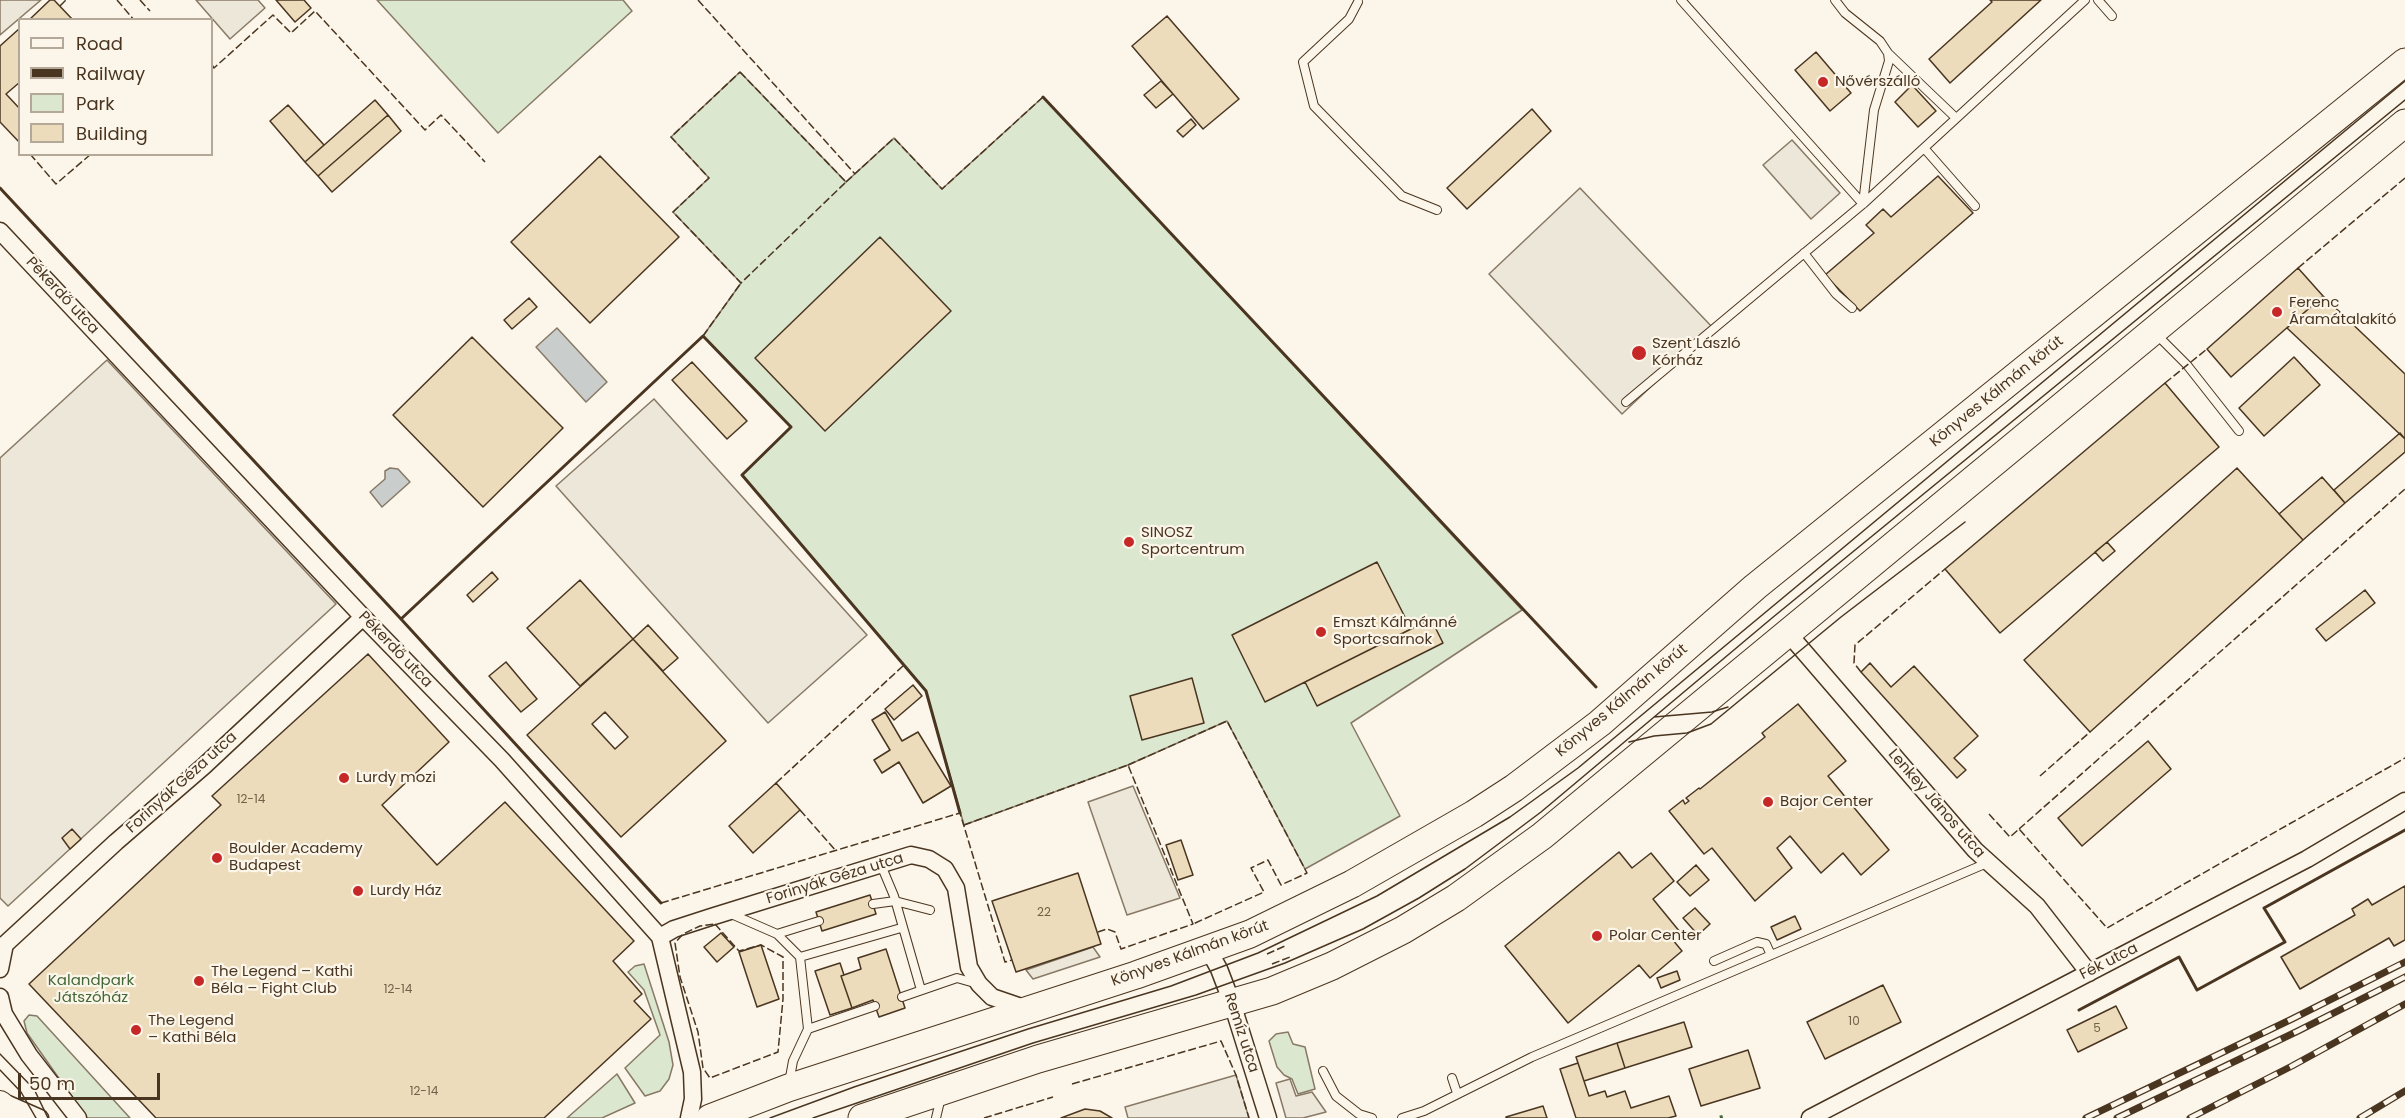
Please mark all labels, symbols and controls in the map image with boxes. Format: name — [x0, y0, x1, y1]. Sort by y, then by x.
legend — [18, 18, 213, 156]
text: Road — [76, 31, 123, 56]
text: Railway — [76, 61, 145, 86]
place label: Nővérszálló — [1835, 73, 1920, 91]
marker: Nővérszálló — [1816, 75, 1830, 89]
text: Park — [76, 91, 115, 116]
text: Building — [76, 121, 148, 146]
street label: Pékerdő utca — [22, 254, 102, 338]
place label: Ferenc Áramátalakító — [2289, 294, 2396, 329]
marker: Ferenc Áramátalakító — [2270, 305, 2284, 319]
street label: Könyves Kálmán körút — [1927, 333, 2067, 451]
place label: Szent László Kórház — [1652, 335, 1741, 370]
marker: Szent László Kórház — [1630, 344, 1648, 362]
place label: SINOSZ Sportcentrum — [1141, 524, 1245, 559]
marker: SINOSZ Sportcentrum — [1122, 535, 1136, 549]
street label: Pékerdő utca — [354, 608, 436, 692]
place label: Emszt Kálmánné Sportcsarnok — [1333, 614, 1457, 649]
marker: Emszt Kálmánné Sportcsarnok — [1314, 625, 1328, 639]
street label: Könyves Kálmán körút — [1553, 641, 1691, 761]
street label: Forinyák Géza utca — [123, 729, 241, 837]
street label: Lenkey János utca — [1884, 746, 1988, 862]
place label: Lurdy mozi — [356, 769, 436, 787]
marker: Lurdy mozi — [337, 771, 351, 785]
house number: 12-14 — [237, 793, 265, 807]
place label: Bajor Center — [1780, 793, 1873, 811]
marker: Bajor Center — [1761, 795, 1775, 809]
place label: Boulder Academy Budapest — [229, 840, 363, 875]
street label: Forinyák Géza utca — [764, 850, 906, 908]
marker: Boulder Academy Budapest — [210, 851, 224, 865]
place label: Lurdy Ház — [370, 882, 442, 900]
marker: Lurdy Ház — [351, 884, 365, 898]
house number: 22 — [1037, 906, 1051, 920]
street label: Könyves Kálmán körút — [1109, 917, 1271, 991]
place label: Polar Center — [1609, 927, 1702, 945]
marker: Polar Center — [1590, 929, 1604, 943]
street label: Fék utca — [2077, 940, 2141, 984]
place label: The Legend – Kathi Béla – Fight Club — [211, 963, 353, 998]
park label: Kalandpark Játszóház — [48, 972, 134, 1007]
marker: The Legend – Kathi Béla – Fight Club — [192, 974, 206, 988]
house number: 12-14 — [384, 983, 412, 997]
street label: Remíz utca — [1220, 991, 1262, 1075]
place label: The Legend – Kathi Béla — [148, 1012, 236, 1047]
house number: 10 — [1848, 1015, 1860, 1029]
house number: 5 — [2093, 1022, 2101, 1036]
marker: The Legend – Kathi Béla — [129, 1023, 143, 1037]
scale bar — [21, 1061, 164, 1099]
text: 50 m — [29, 1071, 75, 1096]
house number: 12-14 — [410, 1085, 438, 1099]

